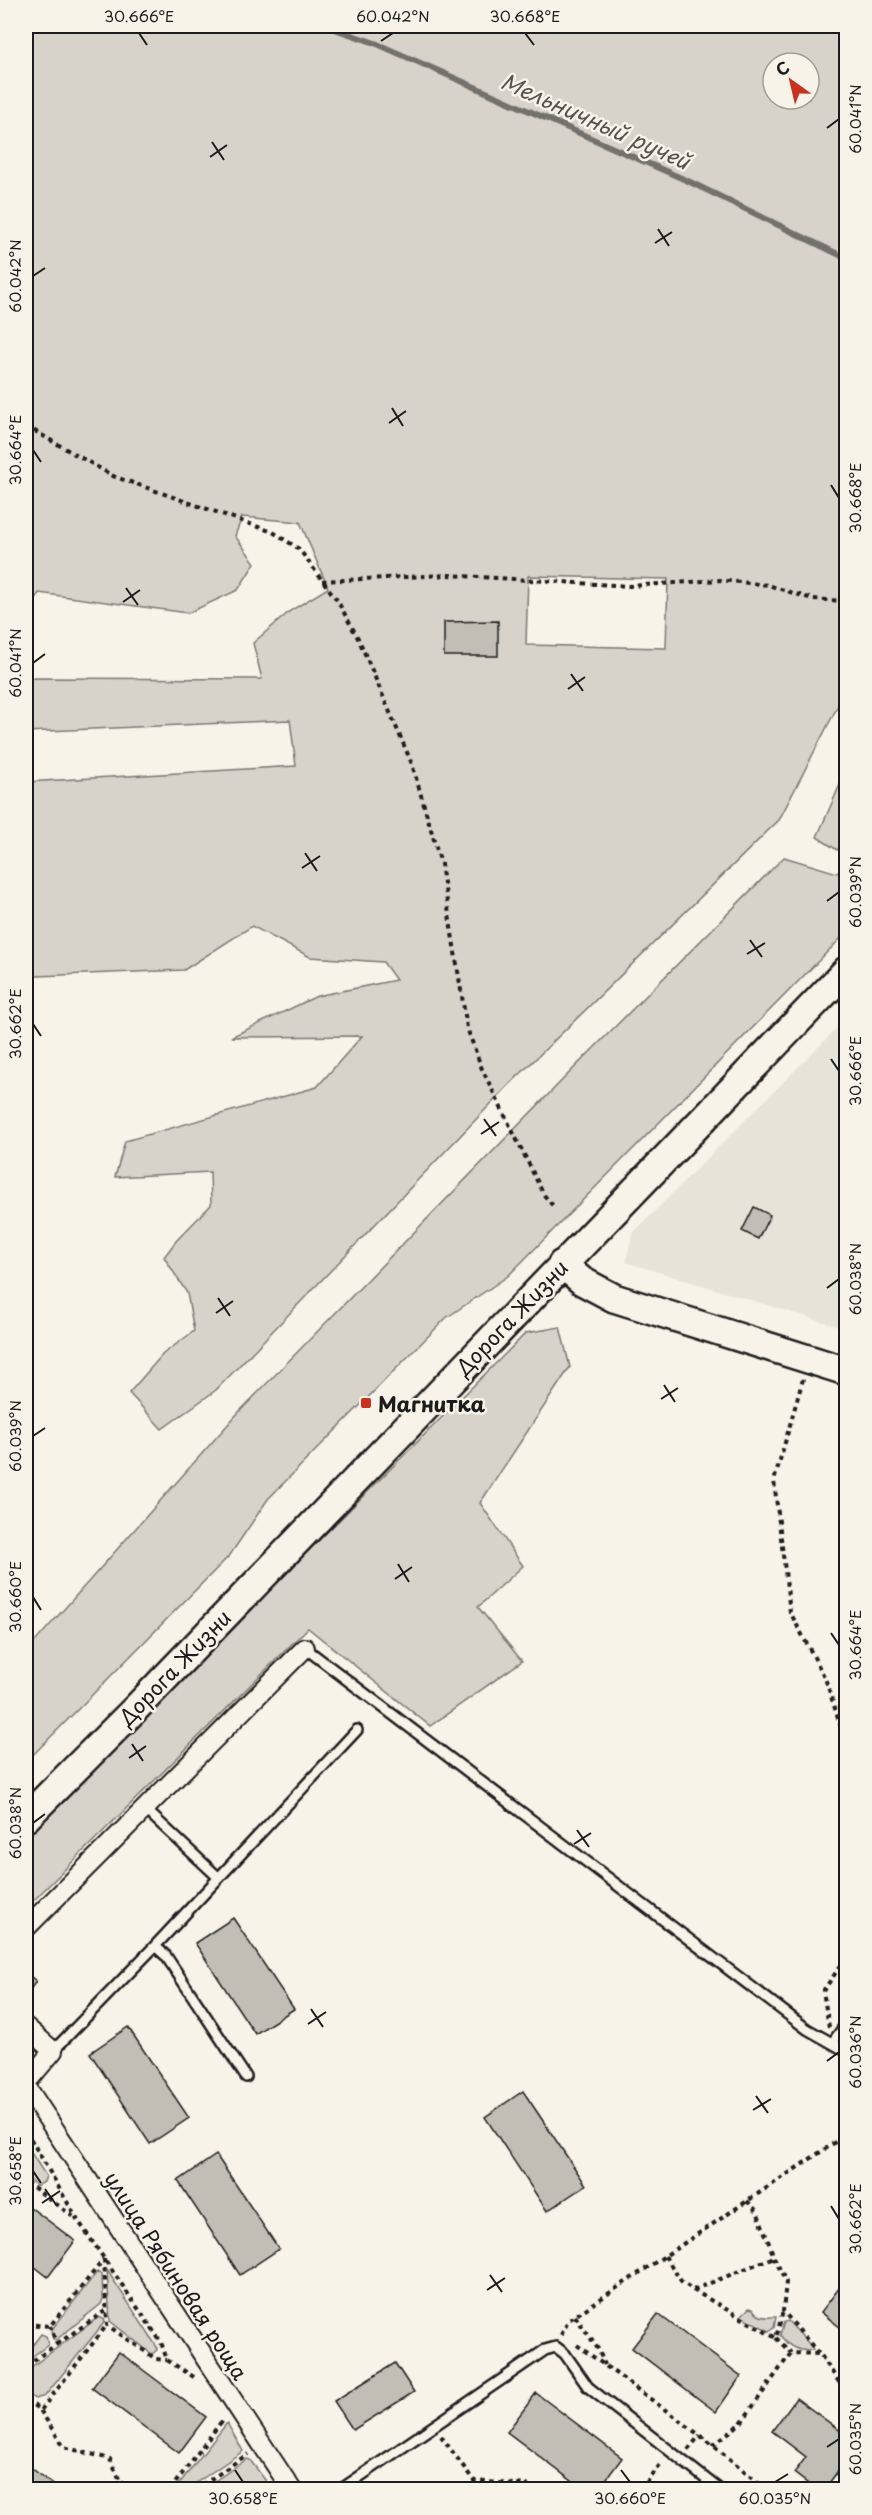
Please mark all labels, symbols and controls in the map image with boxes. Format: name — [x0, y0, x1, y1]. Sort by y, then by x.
text: 30.666°E — [104, 4, 174, 27]
text: 60.042°N — [356, 4, 430, 27]
text: 30.668°E — [490, 4, 560, 27]
north arrow — [761, 51, 821, 111]
text: С — [770, 54, 794, 81]
water label: Мельничный ручей — [496, 64, 698, 178]
text: 60.041°N — [843, 84, 866, 154]
text: 60.042°N — [3, 239, 26, 313]
text: 30.664°E — [3, 415, 26, 485]
text: 30.668°E — [843, 463, 866, 533]
text: 60.041°N — [3, 628, 26, 698]
text: 60.039°N — [843, 856, 866, 928]
text: 30.662°E — [3, 988, 26, 1060]
text: 30.666°E — [843, 1036, 866, 1106]
text: 60.038°N — [843, 1243, 866, 1315]
street label: Дорога Жизни — [447, 1252, 575, 1383]
place label: Магнитка — [378, 1387, 485, 1419]
marker: Магнитка — [359, 1396, 373, 1410]
text: 60.039°N — [3, 1400, 26, 1472]
text: 30.660°E — [3, 1561, 26, 1633]
street label: Дорога Жизни — [110, 1602, 238, 1733]
text: 30.664°E — [843, 1610, 866, 1680]
text: 60.038°N — [3, 1787, 26, 1859]
text: 60.036°N — [843, 2015, 866, 2089]
text: 30.658°E — [3, 2136, 26, 2206]
street label: улица Рябиновая роща — [97, 2164, 257, 2386]
text: 30.662°E — [843, 2183, 866, 2255]
text: 60.035°N — [843, 2403, 866, 2475]
text: 30.658°E — [208, 2486, 278, 2509]
text: 30.660°E — [594, 2486, 666, 2509]
text: 60.035°N — [739, 2486, 811, 2509]

